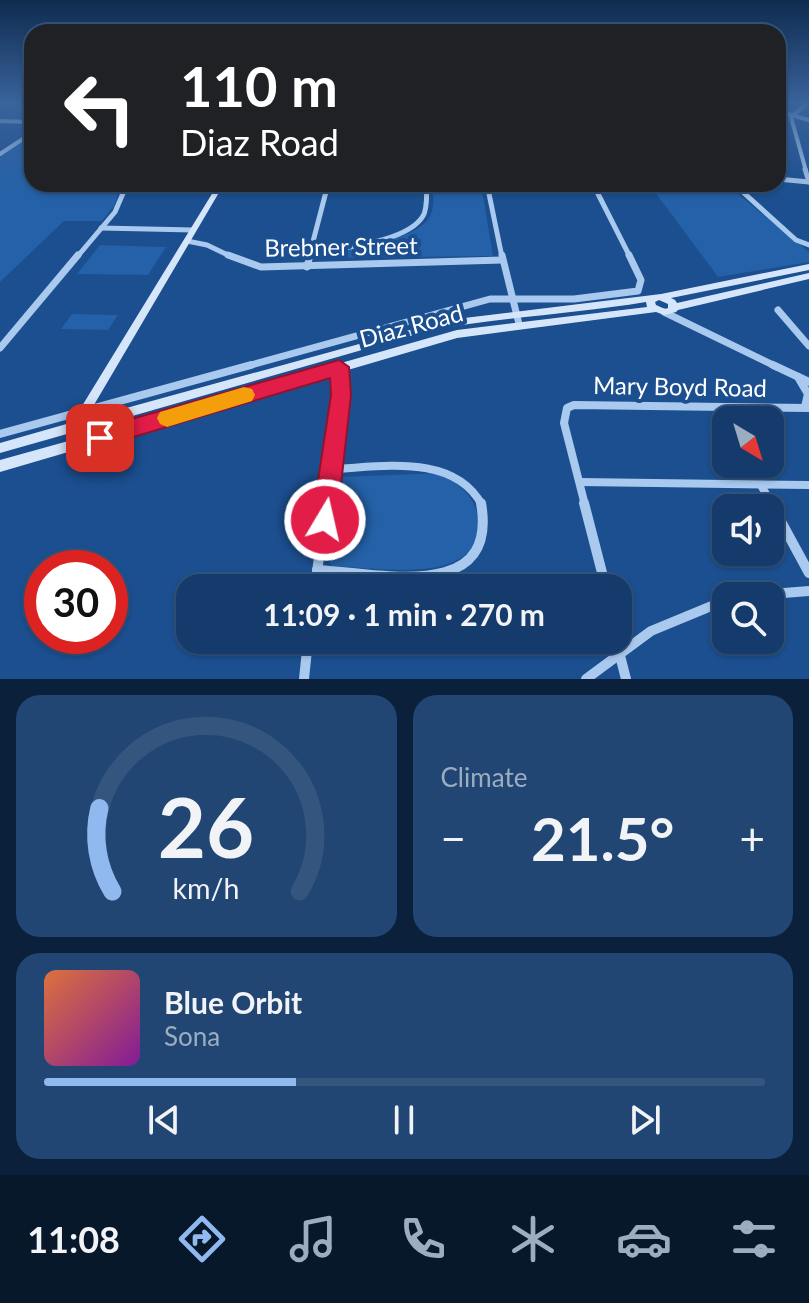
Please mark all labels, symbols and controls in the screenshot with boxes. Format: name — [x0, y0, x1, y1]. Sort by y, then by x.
text: 110 m — [180, 52, 338, 119]
icon: left — [48, 56, 152, 160]
text: Diaz Road — [180, 120, 339, 164]
street label: Brebner Street — [264, 230, 418, 262]
street label: Diaz Road — [356, 297, 466, 353]
street label: Mary Boyd Road — [593, 370, 767, 402]
pin — [66, 404, 134, 472]
north arrow — [712, 406, 784, 478]
map controls — [712, 406, 784, 654]
icon: arrive — [78, 416, 122, 460]
position arrow — [283, 478, 367, 562]
button: sound — [712, 494, 784, 566]
speed limit sign: 30 — [24, 550, 128, 654]
button: search — [712, 582, 784, 654]
text: 11:09 · 1 min · 270 m — [263, 596, 545, 632]
text: Climate — [441, 761, 527, 793]
text: 26 — [158, 776, 255, 876]
text: 21.5° — [531, 802, 675, 874]
text: − — [441, 812, 466, 864]
text: + — [739, 812, 765, 864]
text: km/h — [173, 871, 240, 905]
text: Blue Orbit — [164, 984, 302, 1020]
text: Sona — [164, 1020, 220, 1052]
icon: previous — [142, 1098, 186, 1142]
icon: pause — [382, 1098, 426, 1142]
icon: next — [623, 1098, 667, 1142]
icon: directions — [174, 1211, 230, 1267]
icon: music — [285, 1211, 341, 1267]
icon: phone — [395, 1211, 451, 1267]
icon: climate — [505, 1211, 561, 1267]
icon: car — [616, 1211, 672, 1267]
icon: filters — [726, 1211, 782, 1267]
text: 11:08 — [27, 1217, 120, 1261]

